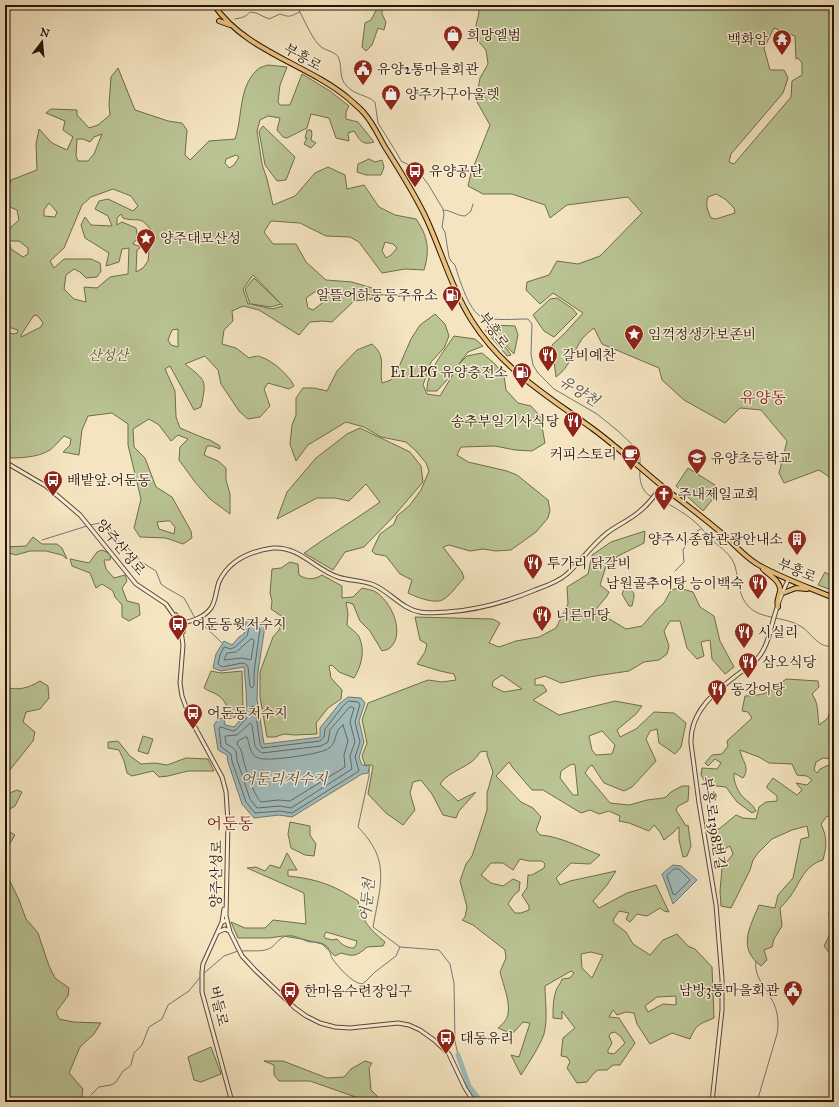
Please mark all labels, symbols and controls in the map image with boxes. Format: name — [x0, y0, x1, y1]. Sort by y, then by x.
north arrow — [22, 22, 62, 62]
shop icon: 희망엘범 — [442, 24, 464, 52]
text: N — [38, 25, 52, 41]
place label: 희망엘범 — [467, 27, 521, 44]
temple icon: 백화암 — [771, 28, 793, 56]
place label: 백화암 — [727, 31, 768, 48]
street label: 부흥로 — [281, 40, 325, 75]
public building icon: 유양2통마을회관 — [352, 58, 374, 86]
place label: 유양2통마을회관 — [377, 61, 479, 78]
shop icon: 양주가구아울렛 — [380, 83, 402, 111]
place label: 양주가구아울렛 — [405, 86, 500, 103]
bus stop icon: 유양공단 — [404, 160, 426, 188]
place label: 유양공단 — [429, 163, 484, 180]
place icon: 양주대모산성 — [135, 227, 157, 255]
place label: 양주대모산성 — [160, 230, 241, 247]
fuel station icon: 알뜰어하둥둥주유소 — [441, 284, 463, 312]
place label: 알뜰어하둥둥주유소 — [316, 287, 438, 304]
street label: 부흥로 — [475, 309, 513, 352]
place icon: 임꺽정생가보존비 — [623, 323, 645, 351]
place label: 임꺽정생가보존비 — [648, 326, 756, 343]
restaurant icon: 갈비예찬 — [537, 344, 559, 372]
park label: 산성산 — [88, 347, 131, 364]
place label: 갈비예찬 — [562, 347, 617, 364]
fuel station icon: E1 LPG 유양충전소 — [511, 361, 533, 389]
place label: E1 LPG 유양충전소 — [390, 364, 508, 381]
water label: 유양천 — [556, 372, 603, 411]
district label: 유양동 — [740, 388, 787, 407]
restaurant icon: 송추부일기사식당 — [562, 410, 584, 438]
place label: 송추부일기사식당 — [451, 413, 559, 430]
cafe icon: 커피스토리 — [620, 443, 642, 471]
place label: 커피스토리 — [549, 446, 617, 463]
school or university icon: 유양초등학교 — [686, 447, 708, 475]
place label: 유양초등학교 — [711, 450, 793, 467]
bus stop icon: 배밭앞.어둔동 — [42, 469, 64, 497]
place label: 배밭앞.어둔동 — [67, 472, 152, 489]
church icon: 주내제일교회 — [653, 483, 675, 511]
place label: 주내제일교회 — [678, 486, 759, 503]
street label: 양주산성로 — [92, 516, 149, 579]
building icon: 양주시종합관광안내소 — [786, 528, 808, 556]
place label: 양주시종합관광안내소 — [648, 531, 783, 548]
restaurant icon: 투가리 닭갈비 — [522, 552, 544, 580]
place label: 투가리 닭갈비 — [547, 555, 631, 572]
street label: 부흥로 — [775, 555, 819, 586]
restaurant icon: 남원골추어탕 능이백숙 — [747, 572, 769, 600]
place label: 남원골추어탕 능이백숙 — [606, 575, 744, 592]
restaurant icon: 너른마당 — [531, 604, 553, 632]
place label: 너른마당 — [556, 607, 611, 624]
bus stop icon: 어둔동윗저수지 — [167, 613, 189, 641]
place label: 어둔동윗저수지 — [192, 616, 287, 633]
restaurant icon: 시실리 — [733, 621, 755, 649]
place label: 시실리 — [758, 624, 799, 641]
restaurant icon: 삼오식당 — [737, 651, 759, 679]
place label: 삼오식당 — [762, 654, 817, 671]
restaurant icon: 동강어탕 — [706, 678, 728, 706]
place label: 동강어탕 — [731, 681, 786, 698]
bus stop icon: 어둔동저수지 — [182, 702, 204, 730]
place label: 어둔동저수지 — [207, 705, 288, 722]
water label: 어둔리저수지 — [241, 770, 329, 788]
street label: 부흥로1398번길 — [698, 775, 729, 871]
district label: 어둔동 — [207, 814, 254, 833]
street label: 양주산성로 — [207, 840, 226, 908]
water label: 어둔천 — [356, 876, 378, 923]
public building icon: 남방3통마을회관 — [782, 979, 804, 1007]
bus stop icon: 한마음수련장입구 — [279, 980, 301, 1008]
place label: 남방3통마을회관 — [679, 982, 779, 999]
place label: 한마음수련장입구 — [304, 983, 413, 1000]
street label: 버들로 — [206, 984, 231, 1028]
bus stop icon: 대동유리 — [435, 1027, 457, 1055]
place label: 대동유리 — [460, 1030, 514, 1047]

